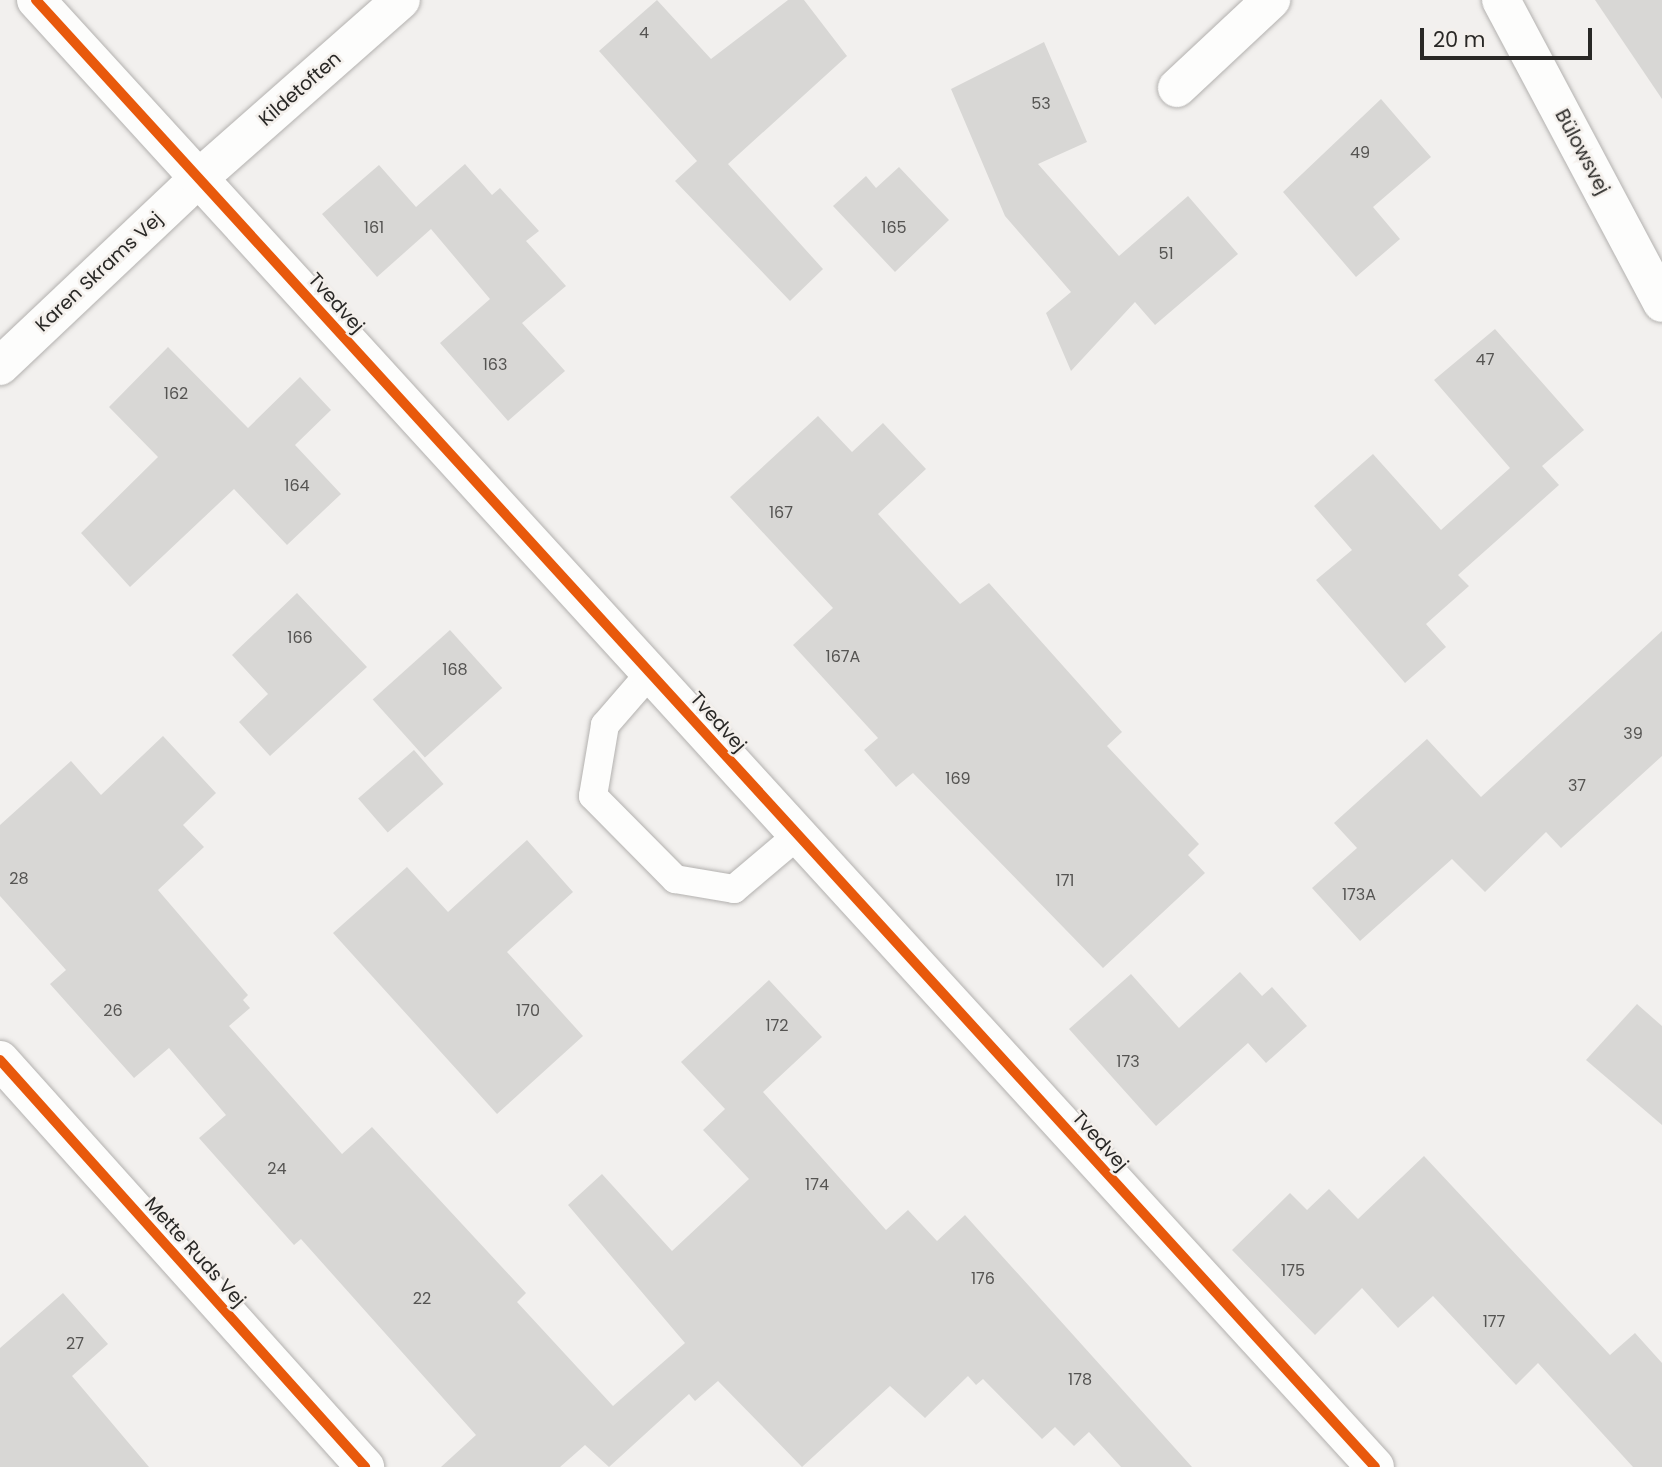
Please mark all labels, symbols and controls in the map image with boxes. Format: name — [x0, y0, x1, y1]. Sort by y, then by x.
scale bar — [1424, 14, 1596, 58]
house number: 4 — [639, 23, 649, 43]
text: 20 m — [1433, 25, 1486, 54]
street label: Kildetoften — [254, 47, 346, 131]
house number: 53 — [1031, 94, 1051, 114]
street label: Bülowsvej — [1550, 105, 1614, 199]
house number: 49 — [1350, 143, 1370, 163]
street label: Karen Skrams Vej — [31, 207, 167, 337]
house number: 161 — [364, 218, 384, 238]
house number: 165 — [881, 218, 907, 238]
house number: 51 — [1158, 244, 1174, 264]
street label: Tvedvej — [303, 268, 369, 338]
house number: 47 — [1476, 350, 1494, 370]
house number: 163 — [483, 355, 507, 375]
house number: 162 — [164, 384, 188, 404]
house number: 164 — [284, 476, 310, 496]
house number: 167 — [769, 503, 793, 523]
house number: 166 — [287, 628, 313, 648]
house number: 167A — [826, 647, 860, 667]
house number: 168 — [442, 660, 468, 680]
street label: Tvedvej — [685, 687, 751, 757]
house number: 39 — [1623, 724, 1643, 744]
house number: 169 — [945, 769, 971, 789]
house number: 37 — [1568, 776, 1586, 796]
house number: 28 — [9, 869, 29, 889]
house number: 171 — [1056, 871, 1074, 891]
house number: 173A — [1342, 885, 1376, 905]
house number: 26 — [103, 1001, 123, 1021]
house number: 170 — [516, 1001, 540, 1021]
house number: 172 — [765, 1016, 789, 1036]
house number: 173 — [1116, 1052, 1140, 1072]
street label: Tvedvej — [1067, 1106, 1133, 1176]
house number: 24 — [267, 1159, 287, 1179]
house number: 174 — [805, 1175, 829, 1195]
street label: Mette Ruds Vej — [140, 1192, 250, 1312]
house number: 175 — [1281, 1261, 1305, 1281]
house number: 176 — [971, 1269, 995, 1289]
house number: 22 — [413, 1289, 431, 1309]
house number: 177 — [1483, 1312, 1505, 1332]
house number: 27 — [66, 1334, 84, 1354]
house number: 178 — [1068, 1370, 1092, 1390]

